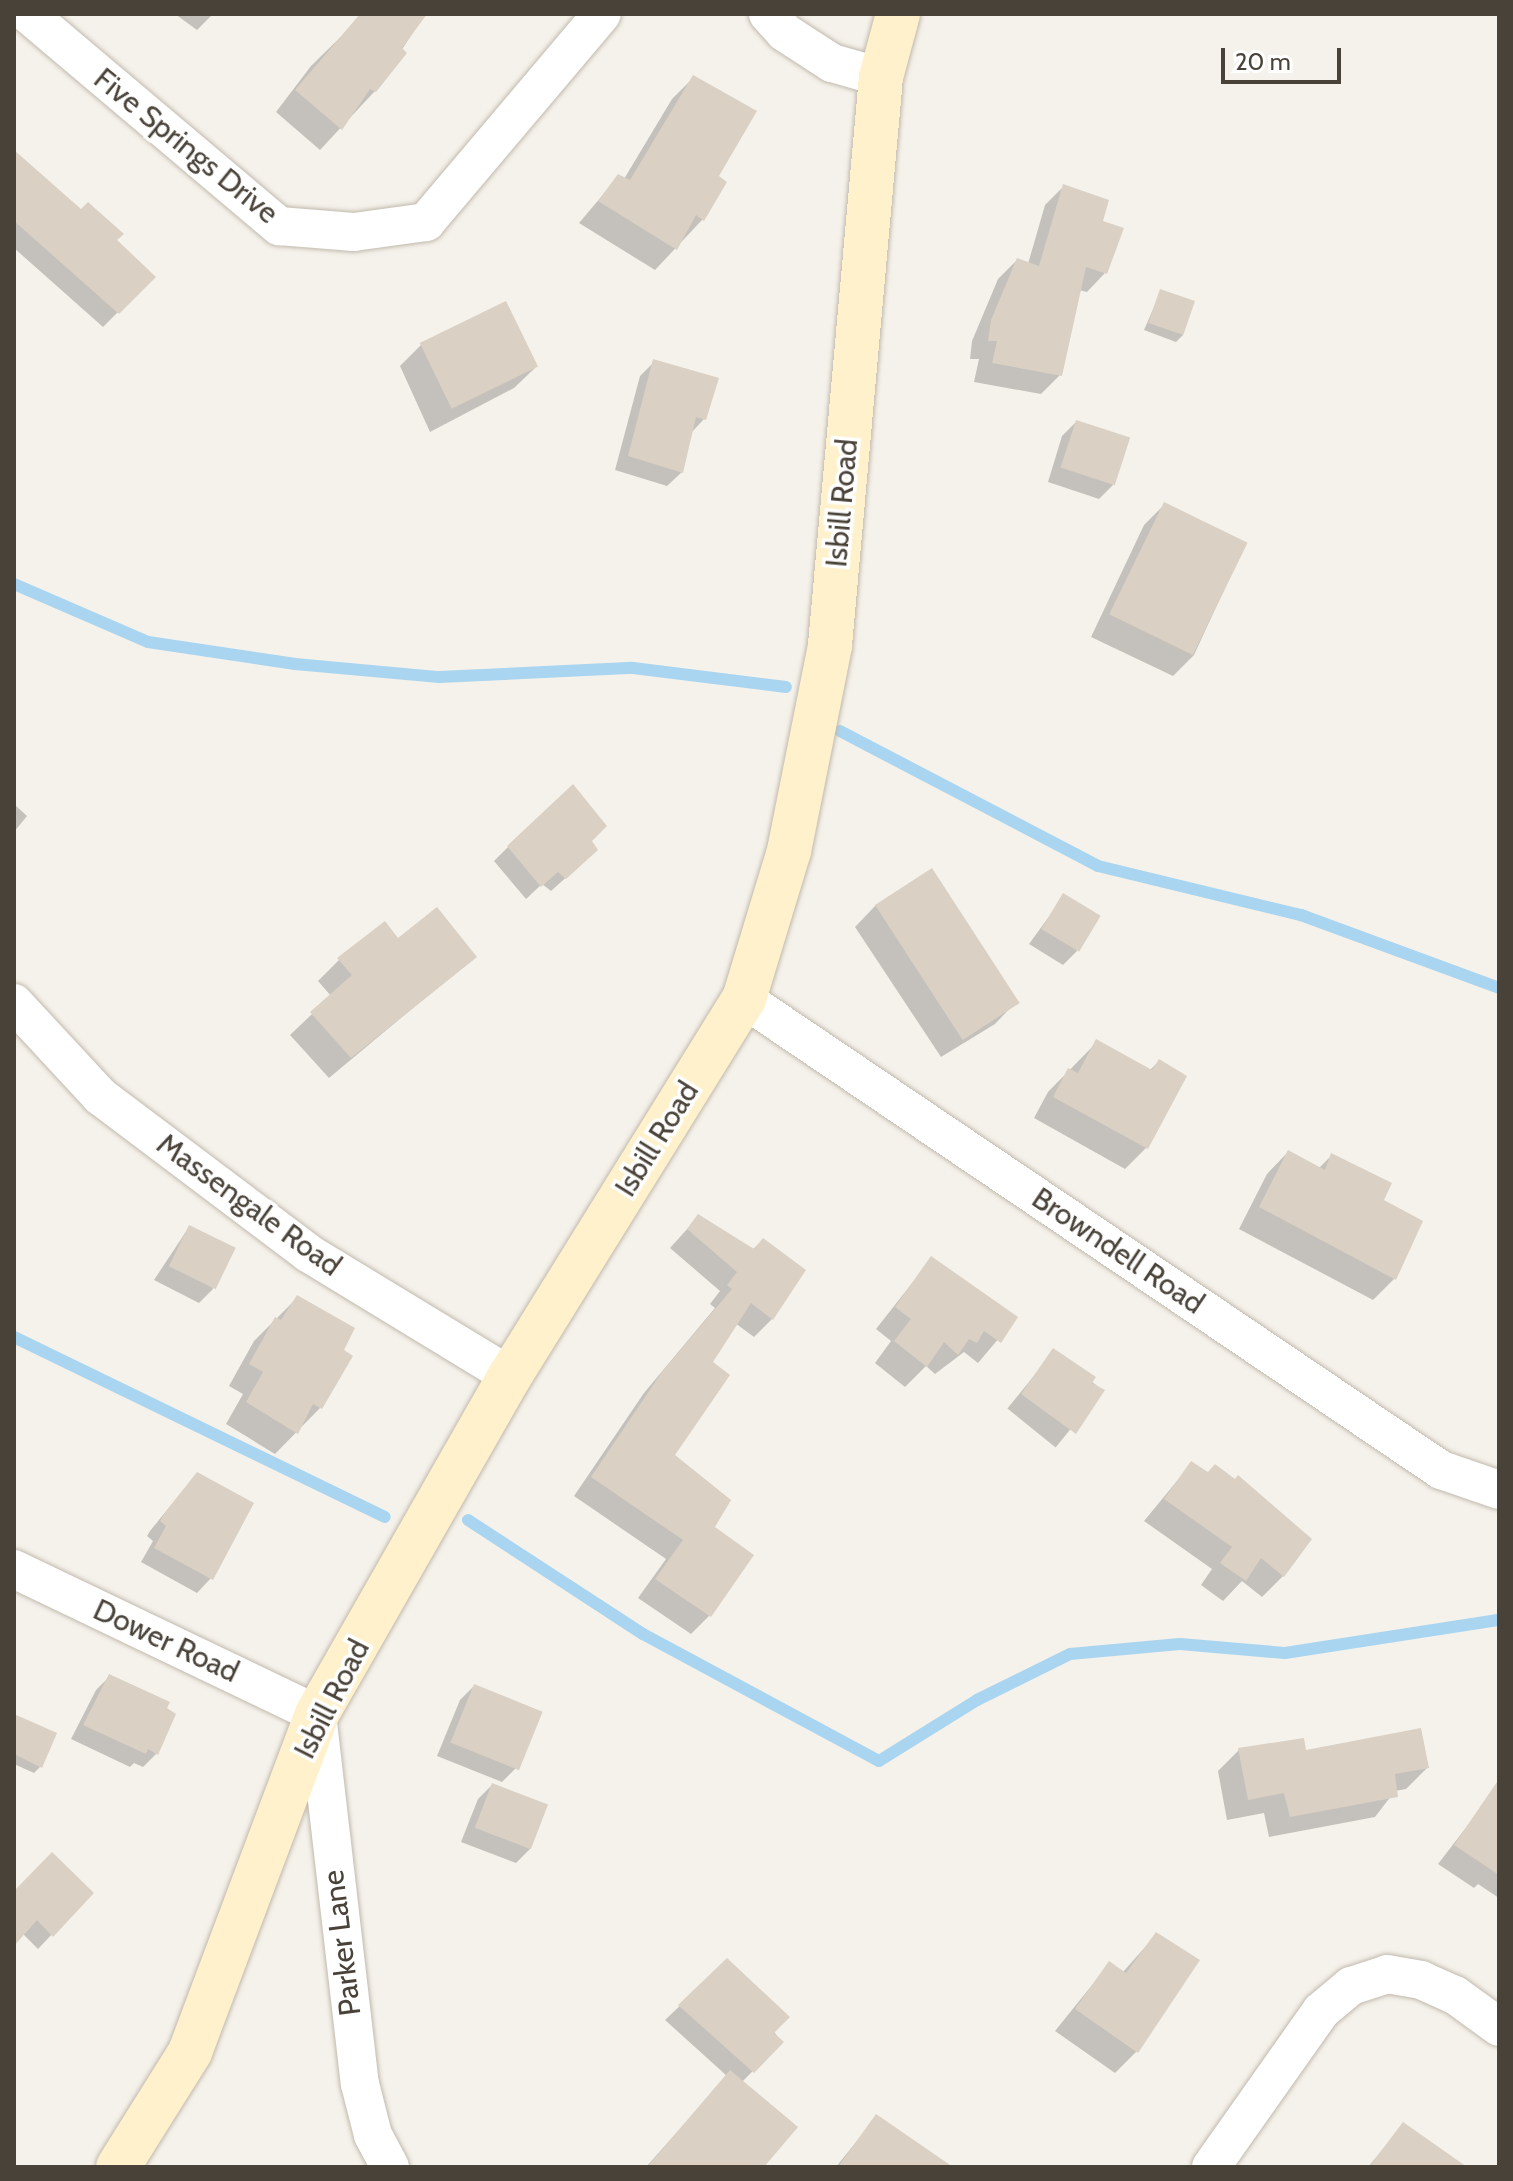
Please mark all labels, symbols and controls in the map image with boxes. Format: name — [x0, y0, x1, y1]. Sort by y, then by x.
scale bar — [1225, 32, 1345, 82]
text: 20 m — [1235, 47, 1291, 76]
street label: Five Springs Drive — [87, 61, 285, 231]
street label: Isbill Road — [818, 437, 866, 569]
street label: Isbill Road — [608, 1075, 706, 1203]
street label: Massengale Road — [150, 1126, 348, 1284]
street label: Browndell Road — [1025, 1180, 1211, 1322]
street label: Dower Road — [88, 1592, 244, 1690]
street label: Isbill Road — [287, 1633, 377, 1765]
street label: Parker Lane — [315, 1868, 369, 2018]

